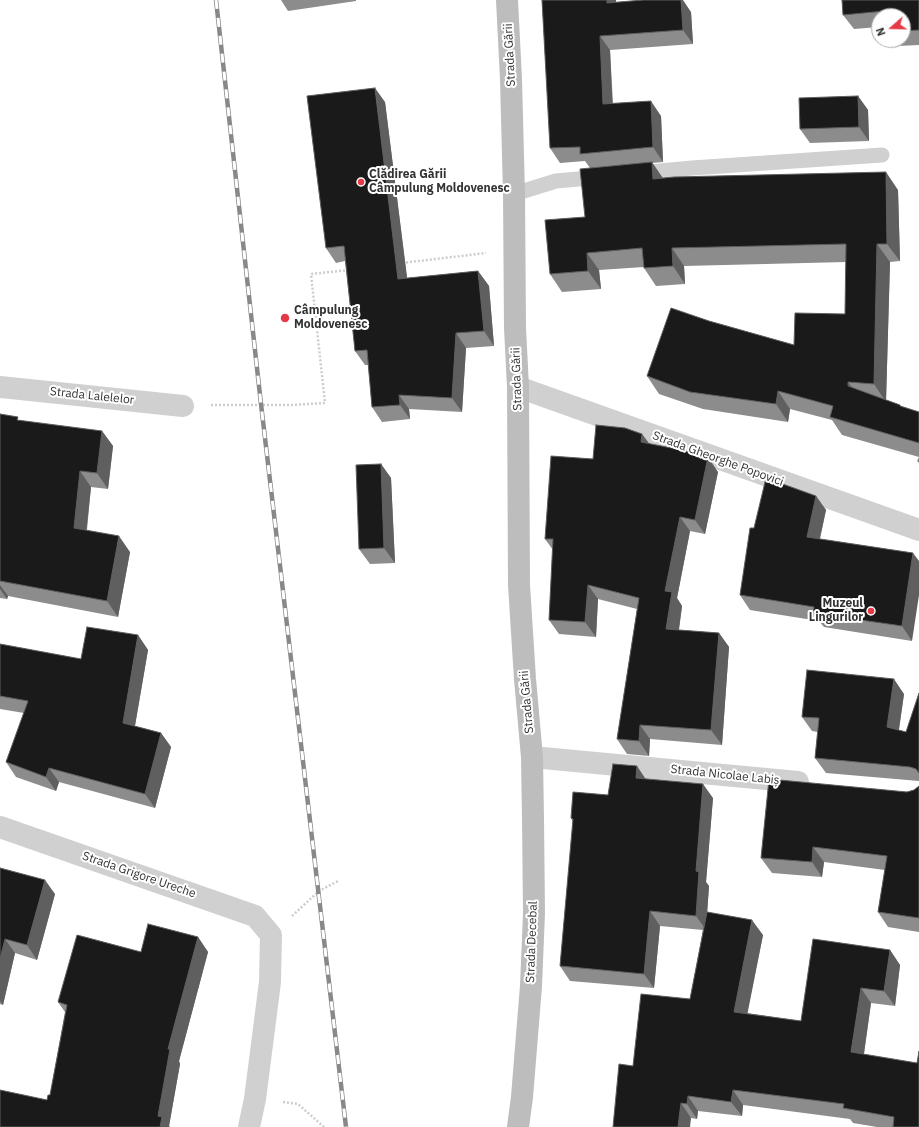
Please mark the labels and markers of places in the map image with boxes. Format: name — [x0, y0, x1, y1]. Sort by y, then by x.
place label: Clădirea Gării Câmpulung Moldovenesc — [369, 168, 510, 196]
marker: Clădirea Gării Câmpulung Moldovenesc — [356, 177, 366, 187]
place label: Câmpulung Moldovenesc — [294, 304, 367, 332]
marker: Câmpulung Moldovenesc — [279, 312, 291, 324]
place label: Muzeul Lingurilor — [809, 597, 863, 625]
marker: Muzeul Lingurilor — [866, 606, 876, 616]

